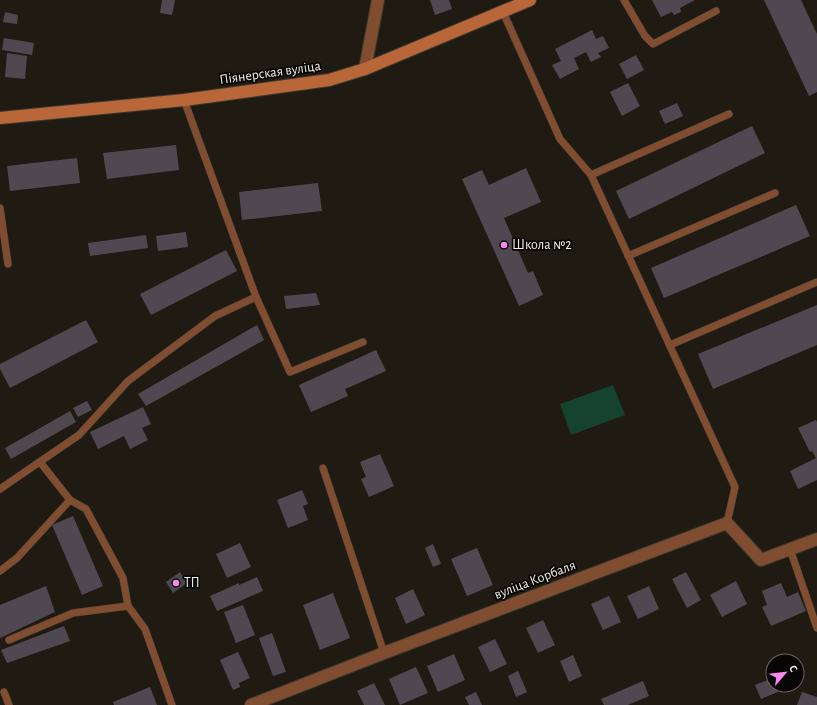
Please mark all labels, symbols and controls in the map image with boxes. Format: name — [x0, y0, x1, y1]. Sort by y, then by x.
street label: Піянерская вуліца — [218, 59, 322, 87]
place label: Школа №2 — [512, 238, 572, 252]
marker: Школа №2 — [499, 240, 509, 250]
street label: вуліца Корбаля — [492, 558, 578, 602]
place label: ТП — [184, 576, 200, 590]
marker: ТП — [171, 578, 181, 588]
north arrow — [765, 653, 805, 693]
text: С — [787, 663, 800, 674]

